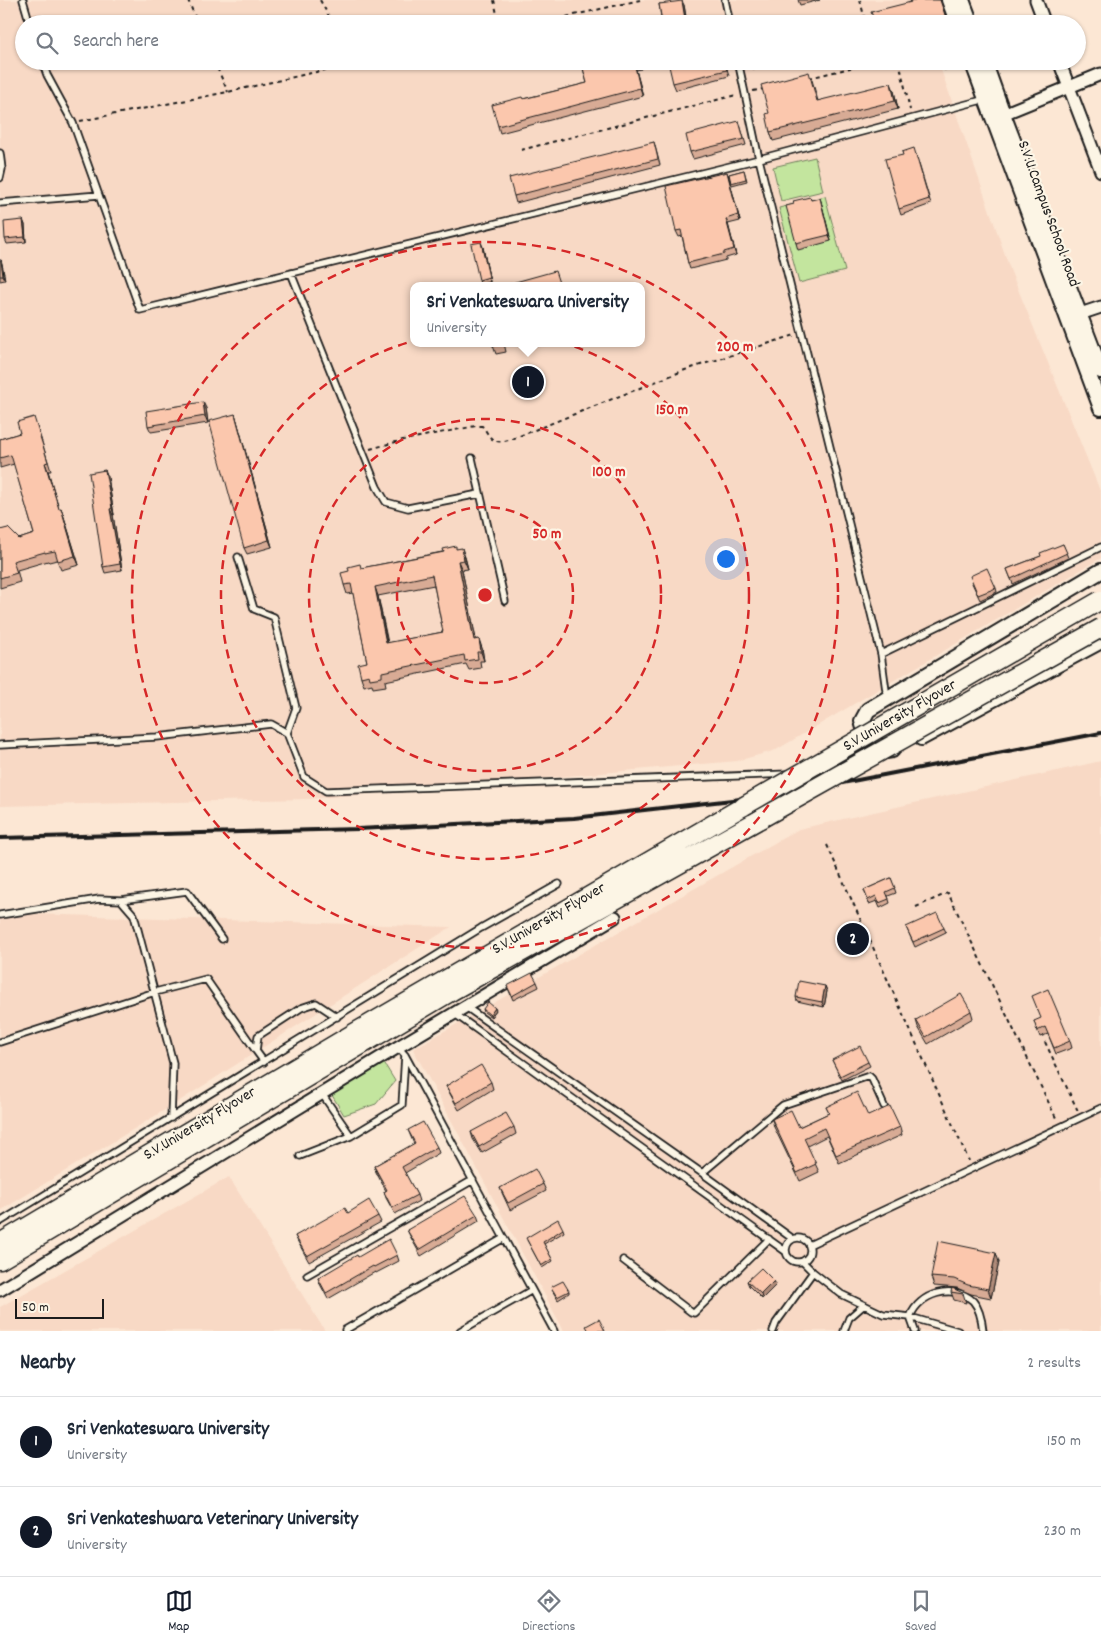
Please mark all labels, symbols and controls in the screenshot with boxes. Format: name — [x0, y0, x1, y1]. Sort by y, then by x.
search box — [15, 15, 1086, 70]
icon: search — [33, 29, 61, 57]
text: Search here — [73, 29, 159, 56]
street label: S.V.U.Campus School Road — [1011, 138, 1085, 290]
popup — [410, 282, 645, 347]
text: Sri Venkateswara University — [427, 290, 629, 317]
text: University — [427, 317, 486, 340]
text: 200 m — [717, 337, 753, 359]
pin: 1 — [512, 363, 544, 401]
text: 150 m — [656, 400, 688, 422]
text: 100 m — [592, 462, 626, 484]
text: 50 m — [533, 524, 561, 546]
your location — [713, 546, 739, 572]
centre of rings — [476, 586, 494, 604]
street label: S.V.University Flyover — [839, 674, 961, 758]
street label: S.V.University Flyover — [488, 877, 610, 961]
pin: 2 — [837, 920, 869, 958]
street label: S.V.University Flyover — [139, 1081, 261, 1167]
scale bar — [15, 1296, 104, 1319]
text: 50 m — [22, 1298, 49, 1318]
text: Nearby — [20, 1349, 75, 1379]
text: 2 results — [1027, 1352, 1081, 1375]
text: Sri Venkateswara University — [67, 1417, 269, 1444]
text: 1 — [34, 1430, 38, 1453]
text: 150 m — [1047, 1430, 1081, 1453]
text: University — [67, 1444, 127, 1467]
text: Sri Venkateshwara Veterinary University — [67, 1507, 358, 1534]
text: 2 — [33, 1520, 40, 1543]
text: 230 m — [1044, 1520, 1081, 1543]
text: University — [67, 1534, 127, 1557]
tab: Map — [165, 1587, 193, 1637]
tab: Directions — [522, 1587, 575, 1637]
tab: Saved — [905, 1587, 936, 1637]

